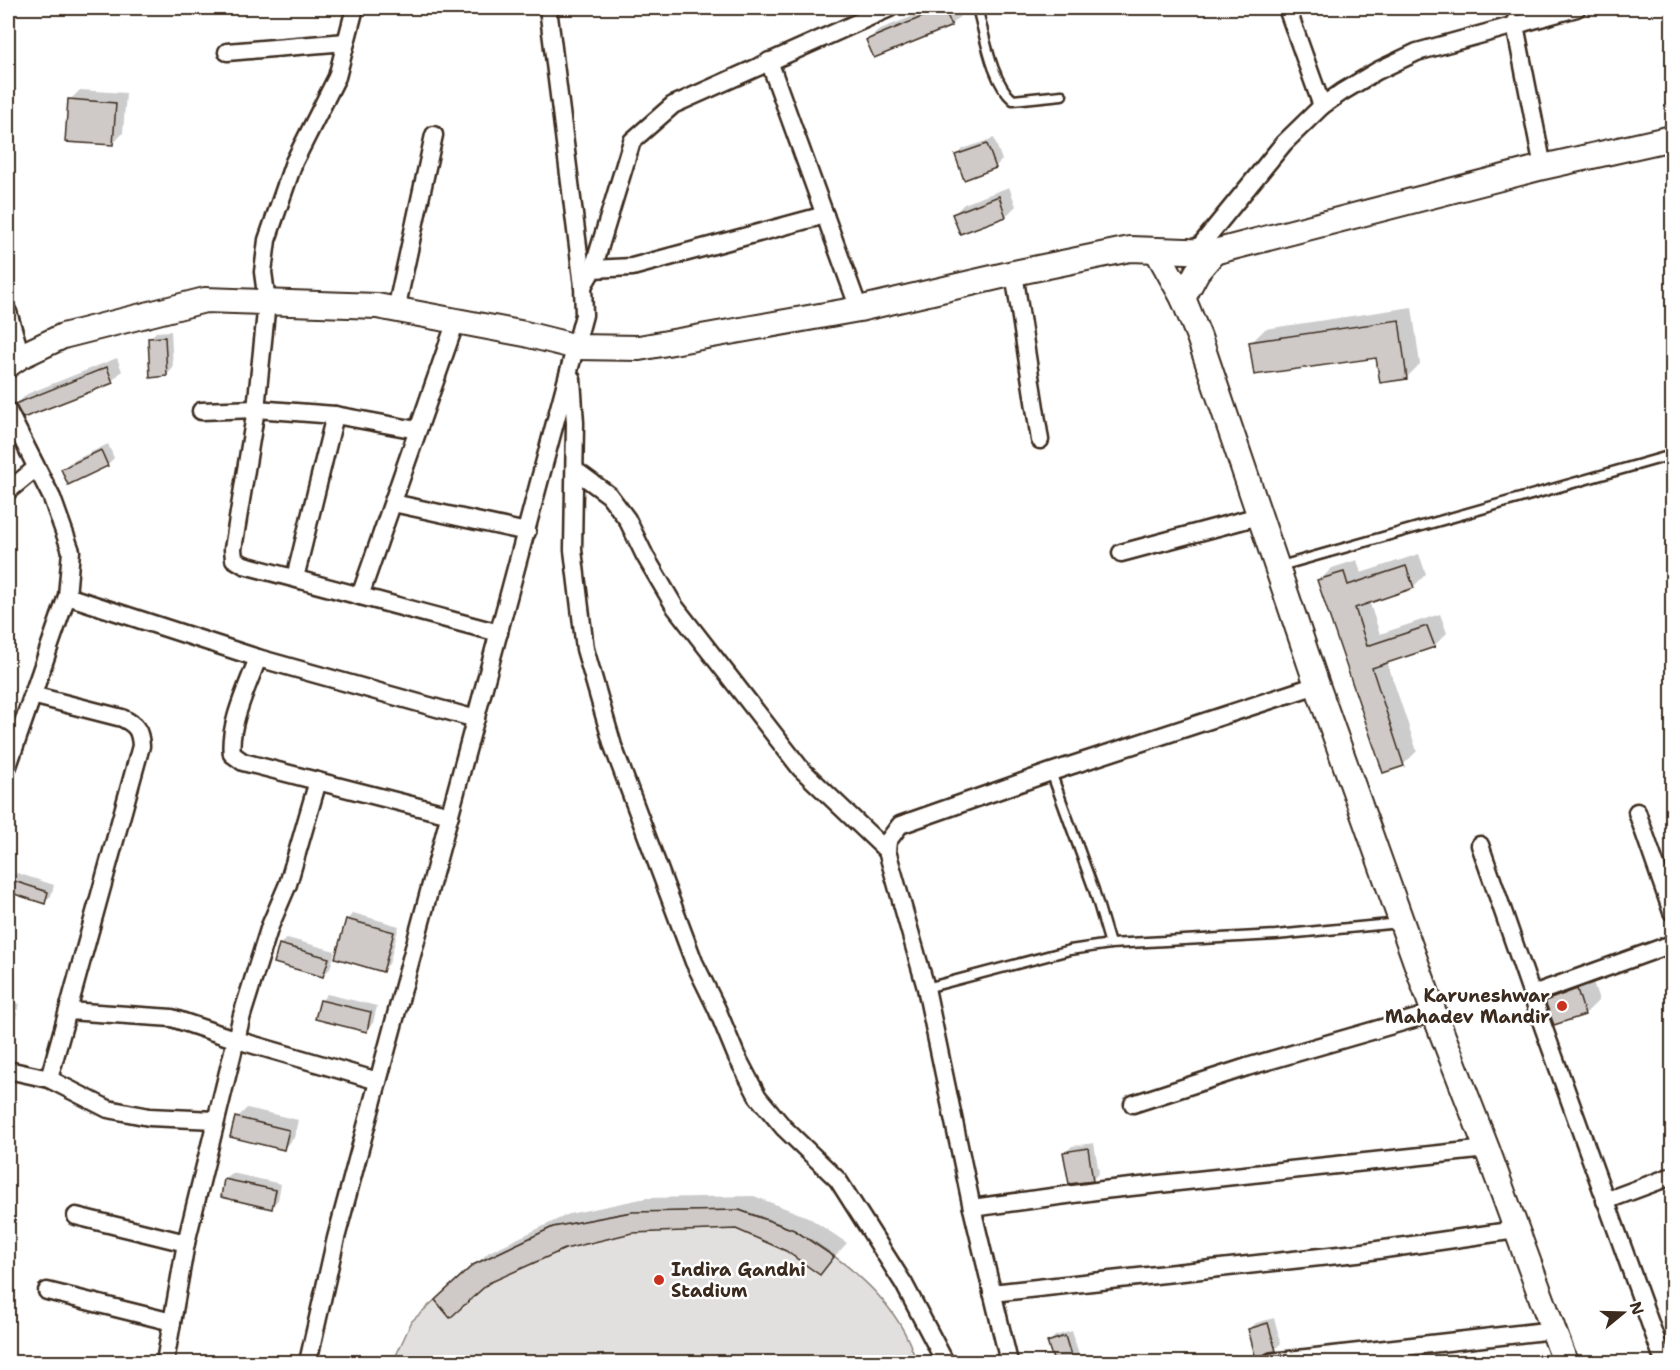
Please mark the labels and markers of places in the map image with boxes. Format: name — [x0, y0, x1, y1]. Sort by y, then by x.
place label: Karuneshwar Mahadev Mandir — [1385, 984, 1550, 1029]
marker: Karuneshwar Mahadev Mandir — [1555, 999, 1569, 1013]
place label: Indira Gandhi Stadium — [671, 1258, 806, 1303]
marker: Indira Gandhi Stadium — [652, 1273, 666, 1287]

